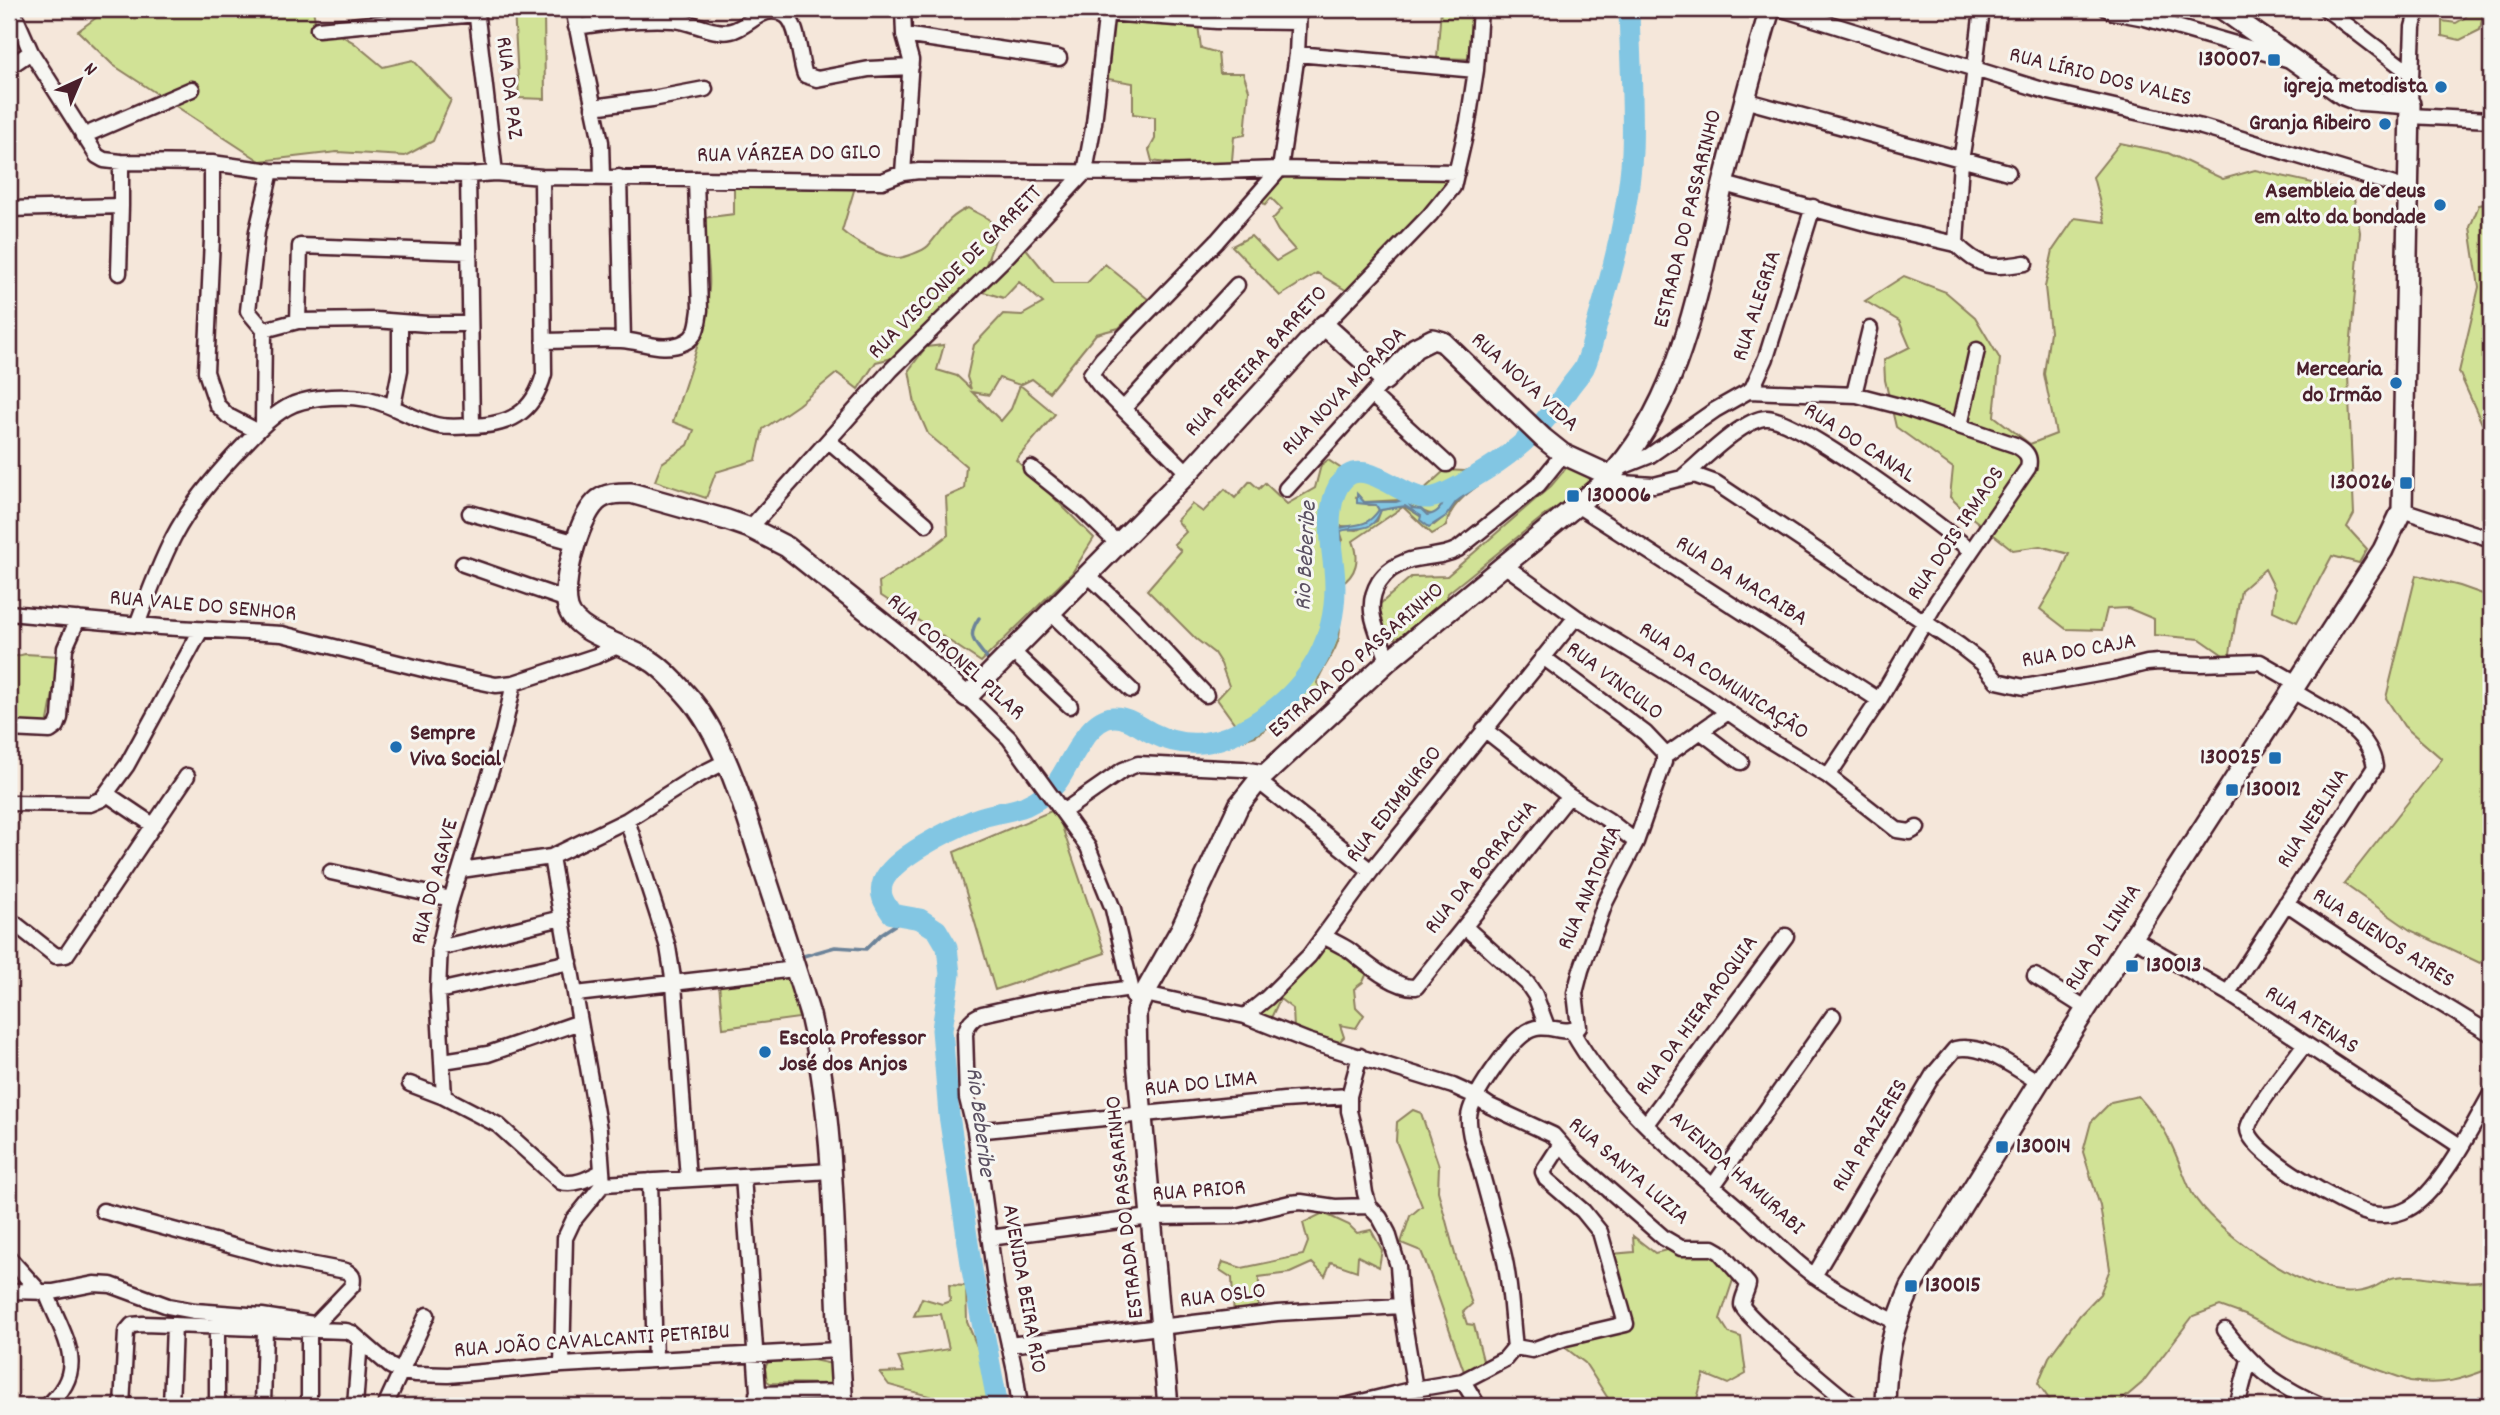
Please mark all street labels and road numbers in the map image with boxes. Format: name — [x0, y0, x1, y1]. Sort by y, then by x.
street label: RUA DA PAZ — [485, 35, 531, 142]
street label: RUA LÍRIO DOS VALES — [2005, 39, 2195, 117]
street label: ESTRADA DO PASSARINHO — [1646, 106, 1732, 332]
street label: RUA VÁRZEA DO GILO — [697, 137, 881, 173]
street label: RUA VISCONDE DE GARRETT — [861, 178, 1051, 368]
street label: RUA ALEGRIA — [1725, 246, 1791, 366]
street label: RUA PEREIRA BARRETO — [1178, 279, 1336, 445]
street label: RUA NOVA MORADA — [1275, 320, 1415, 464]
street label: RUA NOVA VIDA — [1462, 325, 1586, 441]
street label: RUA DO CANAL — [1796, 395, 1922, 493]
street label: RUA DOIS IRMAOS — [1900, 460, 2014, 608]
street label: RUA DA MACAIBA — [1669, 528, 1813, 636]
street label: ESTRADA DO PASSARINHO — [1262, 575, 1452, 747]
street label: RUA VALE DO SENHOR — [108, 582, 298, 632]
street label: RUA CORONEL PILAR — [878, 587, 1032, 729]
street label: RUA DA COMUNICAÇÃO — [1631, 614, 1815, 750]
street label: RUA DO CAJA — [2019, 626, 2139, 678]
street label: RUA VINCULO — [1558, 634, 1670, 730]
street label: RUA EDIMBURGO — [1339, 739, 1451, 871]
street label: RUA NEBLINA — [2269, 763, 2359, 875]
street label: RUA DA BORRACHA — [1417, 794, 1547, 942]
street label: RUA DO AGAVE — [403, 815, 469, 948]
street label: RUA ANATOMIA — [1550, 821, 1632, 955]
street label: RUA DA LINHA — [2057, 878, 2151, 998]
street label: RUA BUENOS AIRES — [2305, 881, 2461, 997]
street label: RUA DA HIERAROQUIA — [1628, 929, 1768, 1103]
street label: RUA ATENAS — [2257, 978, 2365, 1064]
street label: RUA DO LIMA — [1143, 1063, 1259, 1107]
street label: RUA PRAZERES — [1824, 1073, 1918, 1199]
street label: ESTRADA DO PASSARINHO — [1098, 1094, 1154, 1320]
street label: AVENIDA HAMURABI — [1661, 1104, 1811, 1244]
street label: RUA SANTA LUZIA — [1560, 1110, 1696, 1234]
street label: RUA PRIOR — [1151, 1172, 1247, 1212]
street label: AVENIDA BEIRA RIO — [992, 1202, 1054, 1376]
street label: RUA OSLO — [1178, 1275, 1268, 1319]
street label: RUA JOÃO CAVALCANTI PETRIBU — [453, 1316, 731, 1368]

